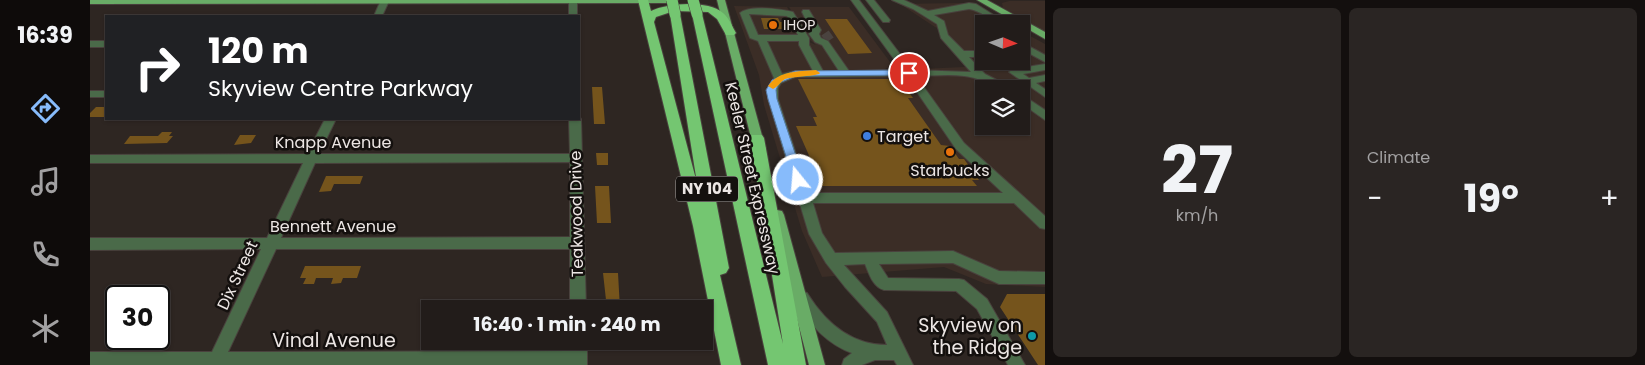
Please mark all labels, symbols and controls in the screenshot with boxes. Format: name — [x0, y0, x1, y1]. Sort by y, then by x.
place label: IHOP — [783, 15, 815, 35]
north arrow — [975, 15, 1030, 70]
map controls — [975, 15, 1030, 135]
marker: IHOP — [767, 19, 779, 31]
text: 16:39 — [17, 20, 73, 51]
text: 120 m — [208, 26, 308, 75]
icon: right — [125, 35, 190, 100]
pin — [888, 52, 930, 94]
icon: arrive — [895, 59, 923, 87]
text: Skyview Centre Parkway — [208, 73, 473, 104]
street label: Keeler Street Expressway — [719, 80, 786, 277]
button: layers — [975, 80, 1030, 135]
icon: directions — [28, 91, 63, 126]
place label: Target — [877, 125, 929, 148]
text: 27 — [1161, 125, 1233, 216]
marker: Target — [861, 130, 873, 142]
street label: Knapp Avenue — [275, 131, 391, 154]
marker: Starbucks — [944, 146, 956, 158]
text: Climate — [1367, 146, 1430, 169]
street label: Teakwood Drive — [564, 151, 589, 277]
position arrow — [771, 153, 823, 205]
place label: Starbucks — [910, 159, 990, 182]
icon: music — [28, 164, 63, 199]
text: 19° — [1464, 172, 1519, 225]
road number: NY 104 — [676, 176, 738, 202]
text: − — [1367, 179, 1382, 218]
text: + — [1600, 179, 1619, 218]
text: km/h — [1176, 204, 1218, 227]
street label: Bennett Avenue — [270, 215, 396, 238]
icon: phone — [28, 237, 63, 272]
street label: Dix Street — [211, 237, 264, 314]
speed limit sign: 30 — [105, 285, 170, 350]
icon: climate — [28, 311, 63, 346]
text: 16:40 · 1 min · 240 m — [473, 311, 661, 338]
place label: Skyview on the Ridge — [918, 312, 1022, 361]
street label: Vinal Avenue — [272, 327, 396, 354]
marker: Skyview on the Ridge — [1026, 330, 1038, 342]

